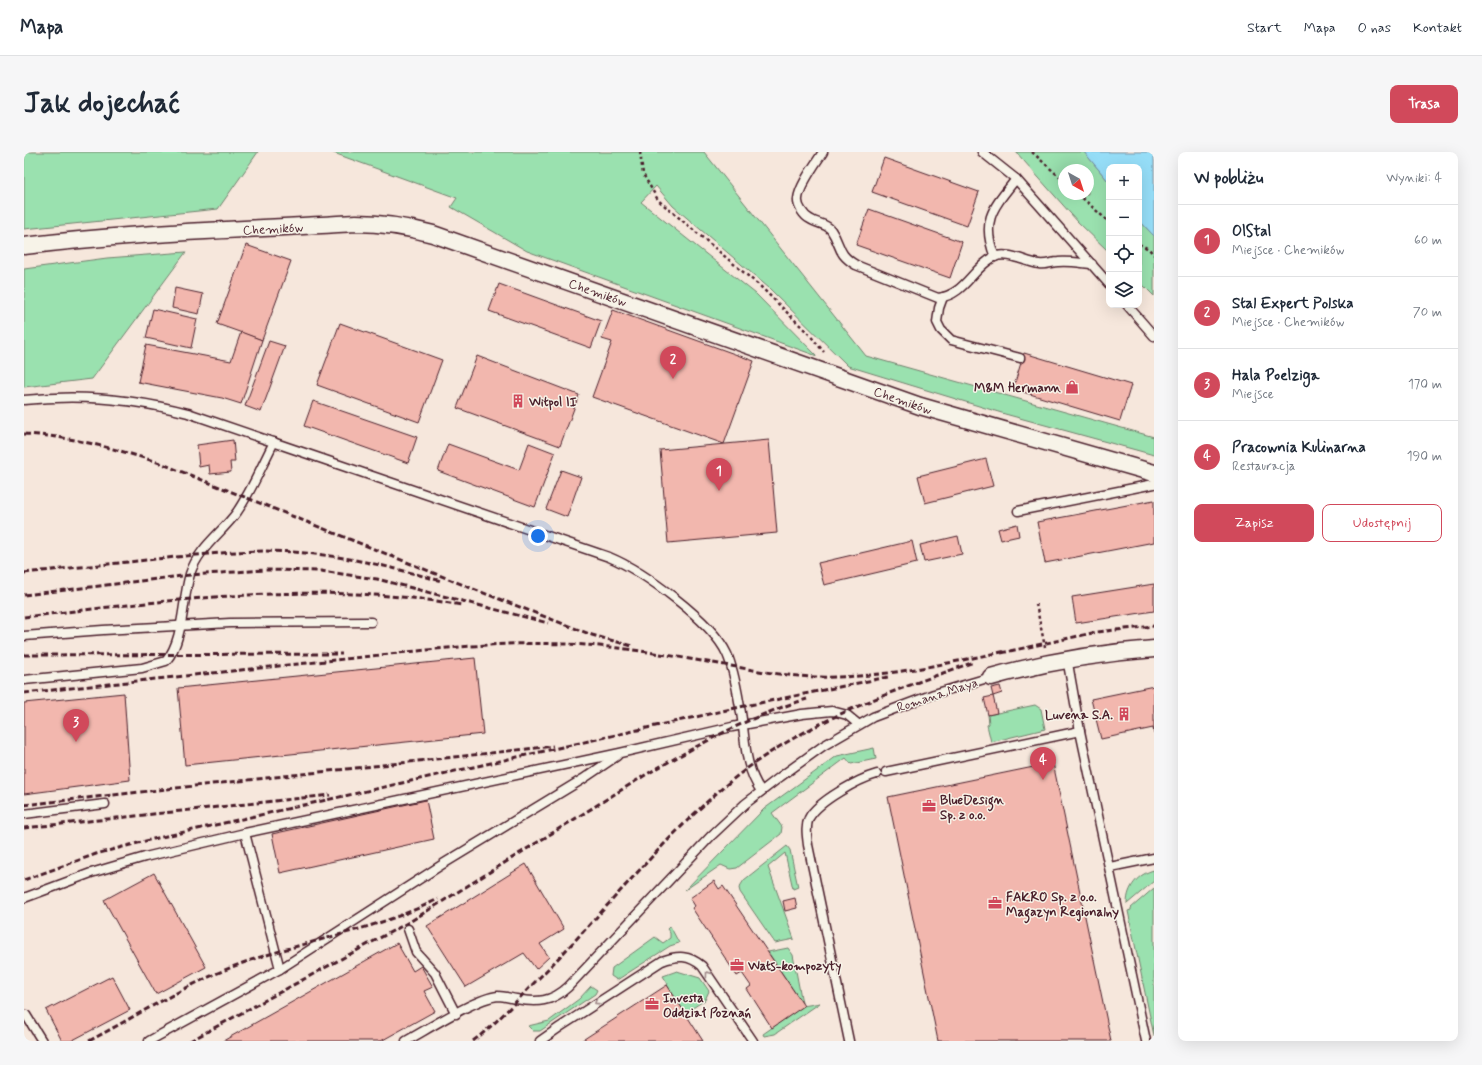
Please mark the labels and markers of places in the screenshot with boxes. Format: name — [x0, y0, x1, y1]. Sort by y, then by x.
pin: 2 — [660, 346, 686, 379]
shop icon: M&M Hermann — [1064, 379, 1080, 395]
place label: M&M Hermann — [974, 380, 1062, 397]
building icon: Witpol II — [510, 393, 526, 409]
place label: Witpol II — [528, 394, 577, 411]
pin: 1 — [706, 458, 732, 491]
building icon: Luvena S.A. — [1116, 706, 1132, 722]
place label: Luvena S.A. — [1045, 707, 1113, 724]
pin: 3 — [63, 709, 89, 742]
pin: 4 — [1030, 747, 1056, 780]
place label: BlueDesign Sp. z o.o. — [940, 792, 1005, 824]
office icon: BlueDesign Sp. z o.o. — [921, 798, 937, 814]
place label: FAKRO Sp. z o.o. Magazyn Regionalny — [1006, 889, 1119, 924]
office icon: FAKRO Sp. z o.o. Magazyn Regionalny — [987, 895, 1003, 911]
office icon: Wats-kompozyty — [729, 957, 745, 973]
place label: Wats-kompozyty — [747, 958, 841, 975]
place label: Investa Oddział Poznań — [663, 990, 752, 1022]
office icon: Investa Oddział Poznań — [644, 996, 660, 1012]

